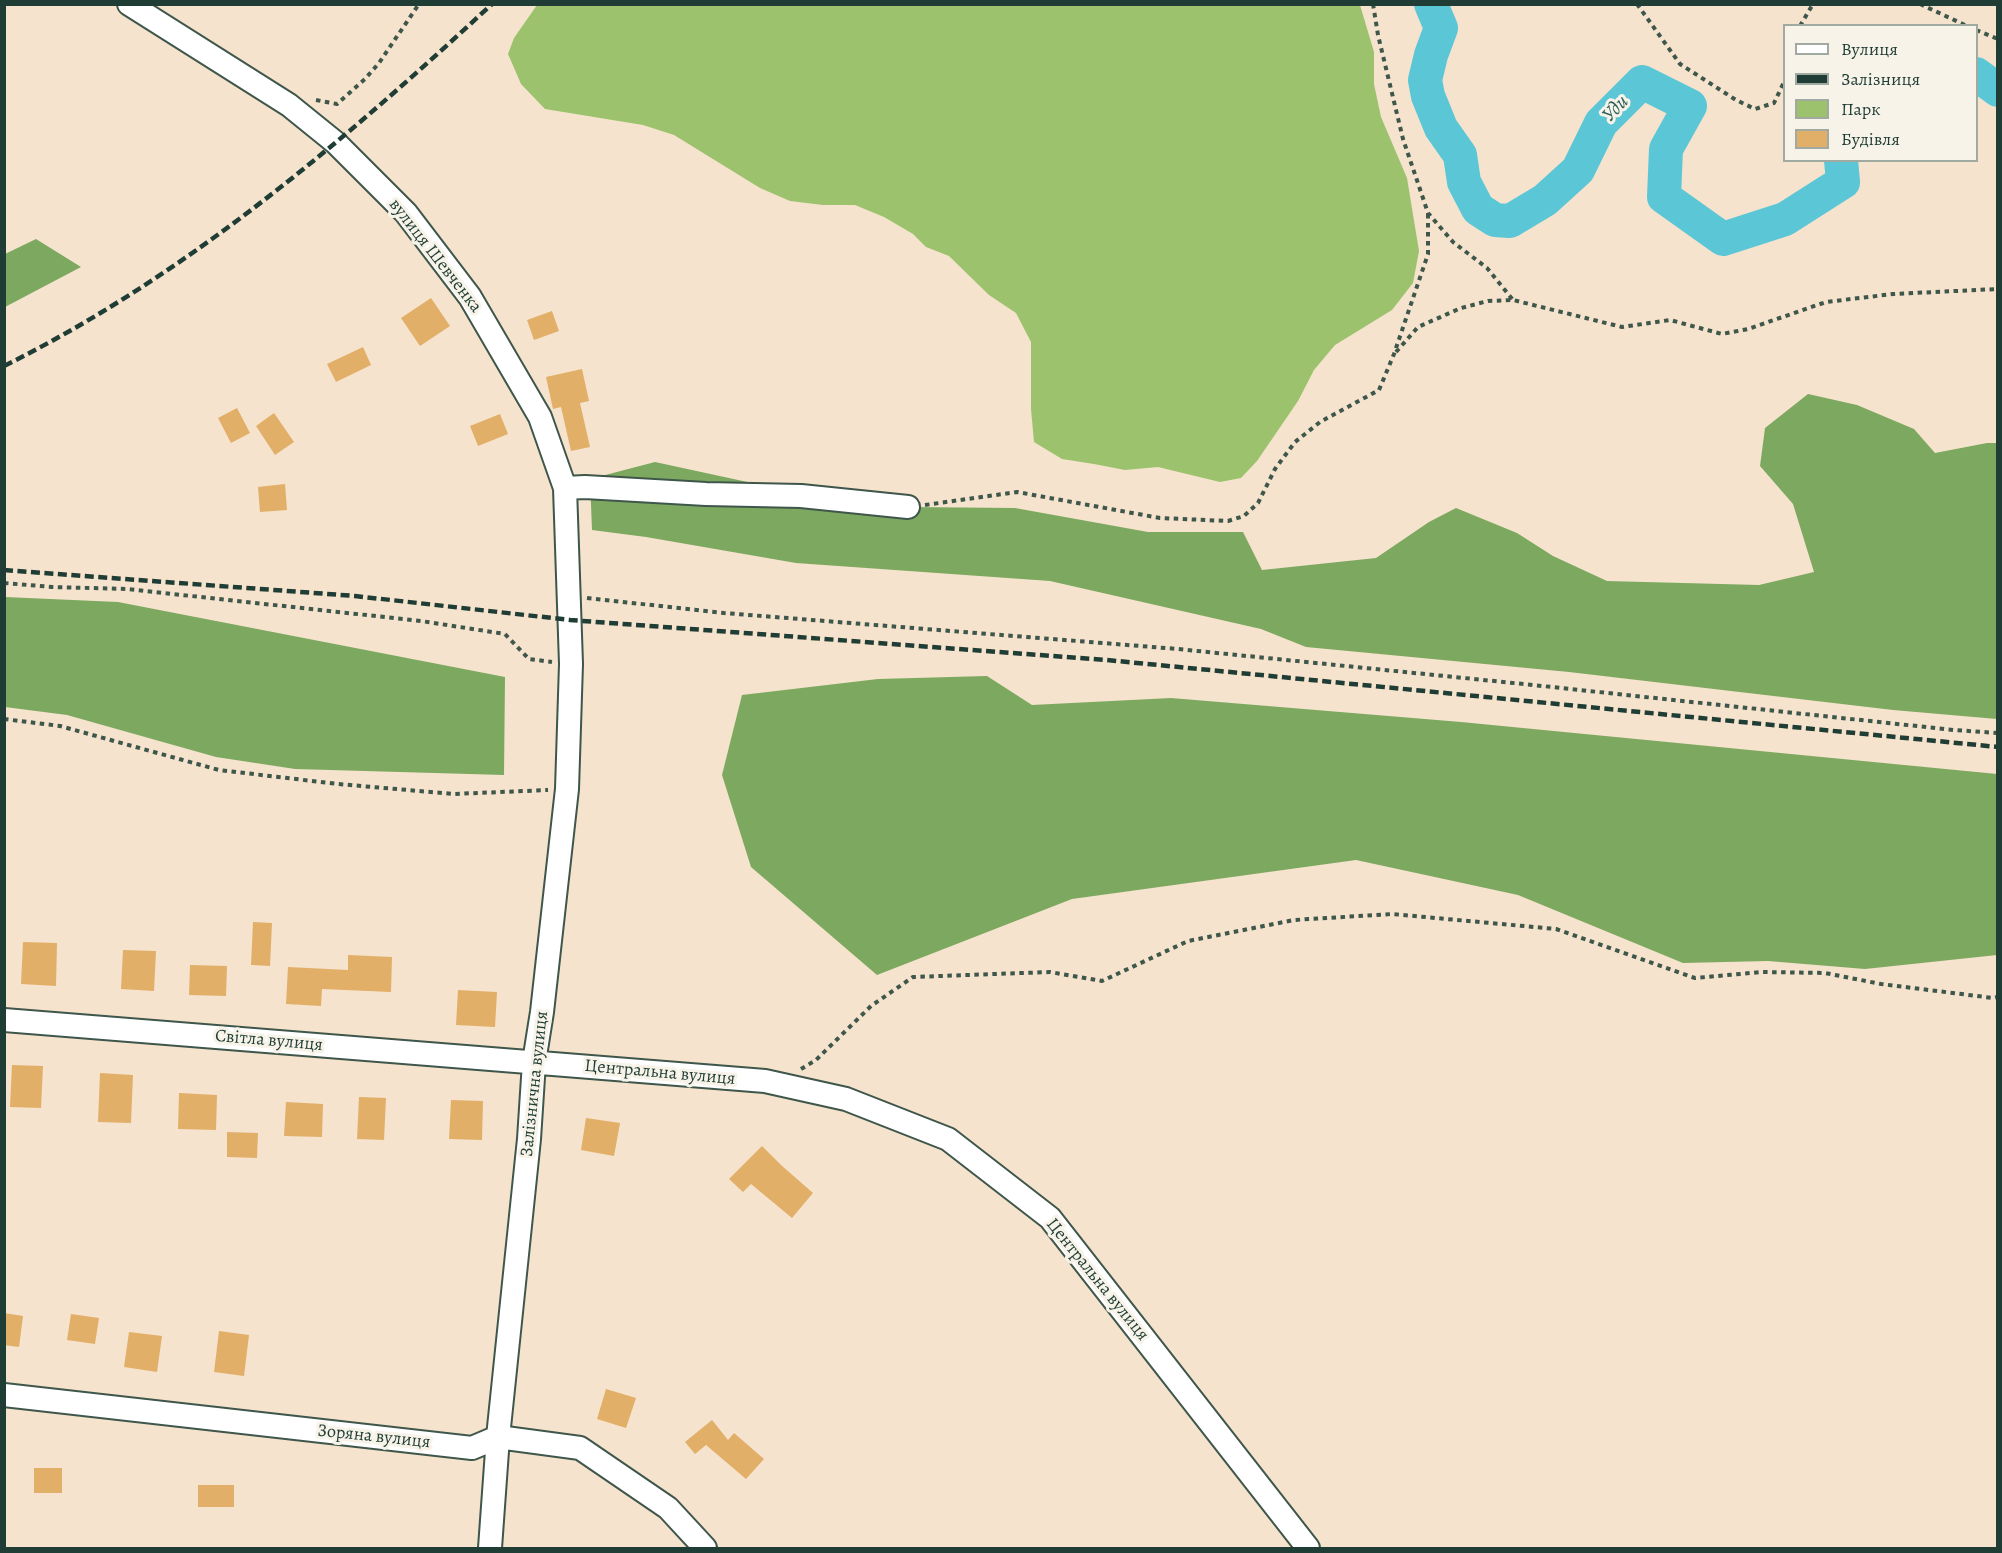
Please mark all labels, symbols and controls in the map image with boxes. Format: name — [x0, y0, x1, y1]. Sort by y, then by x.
legend — [1783, 24, 1978, 162]
text: Вулиця — [1841, 37, 1898, 61]
text: Залізниця — [1841, 67, 1920, 91]
water label: Уди — [1598, 91, 1634, 127]
text: Парк — [1841, 97, 1881, 121]
text: Будівля — [1841, 127, 1900, 151]
street label: вулиця Шевченка — [384, 195, 486, 317]
street label: Залізнична вулиця — [517, 1010, 553, 1158]
street label: Світла вулиця — [214, 1026, 324, 1056]
street label: Центральна вулиця — [584, 1056, 736, 1090]
street label: Центральна вулиця — [1041, 1214, 1153, 1346]
street label: Зоряна вулиця — [316, 1420, 432, 1454]

